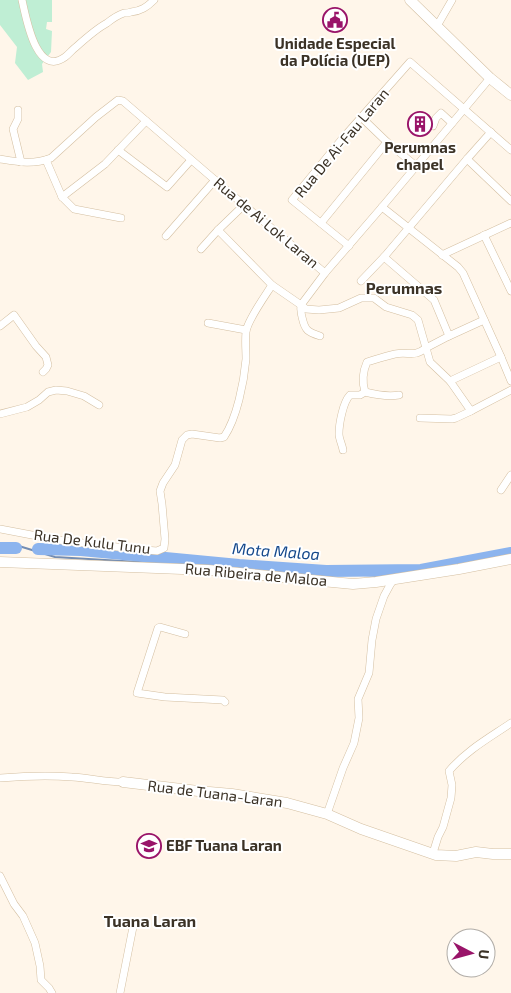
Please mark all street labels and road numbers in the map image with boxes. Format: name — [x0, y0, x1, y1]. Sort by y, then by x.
street label: Rua De Ai-Fau Laran — [290, 84, 392, 201]
street label: Rua de Ai Lok Laran — [211, 173, 323, 271]
street label: Rua De Kulu Tunu — [33, 525, 151, 557]
street label: Rua Ribeira de Maloa — [184, 559, 328, 589]
street label: Rua de Tuana-Laran — [147, 776, 284, 810]

